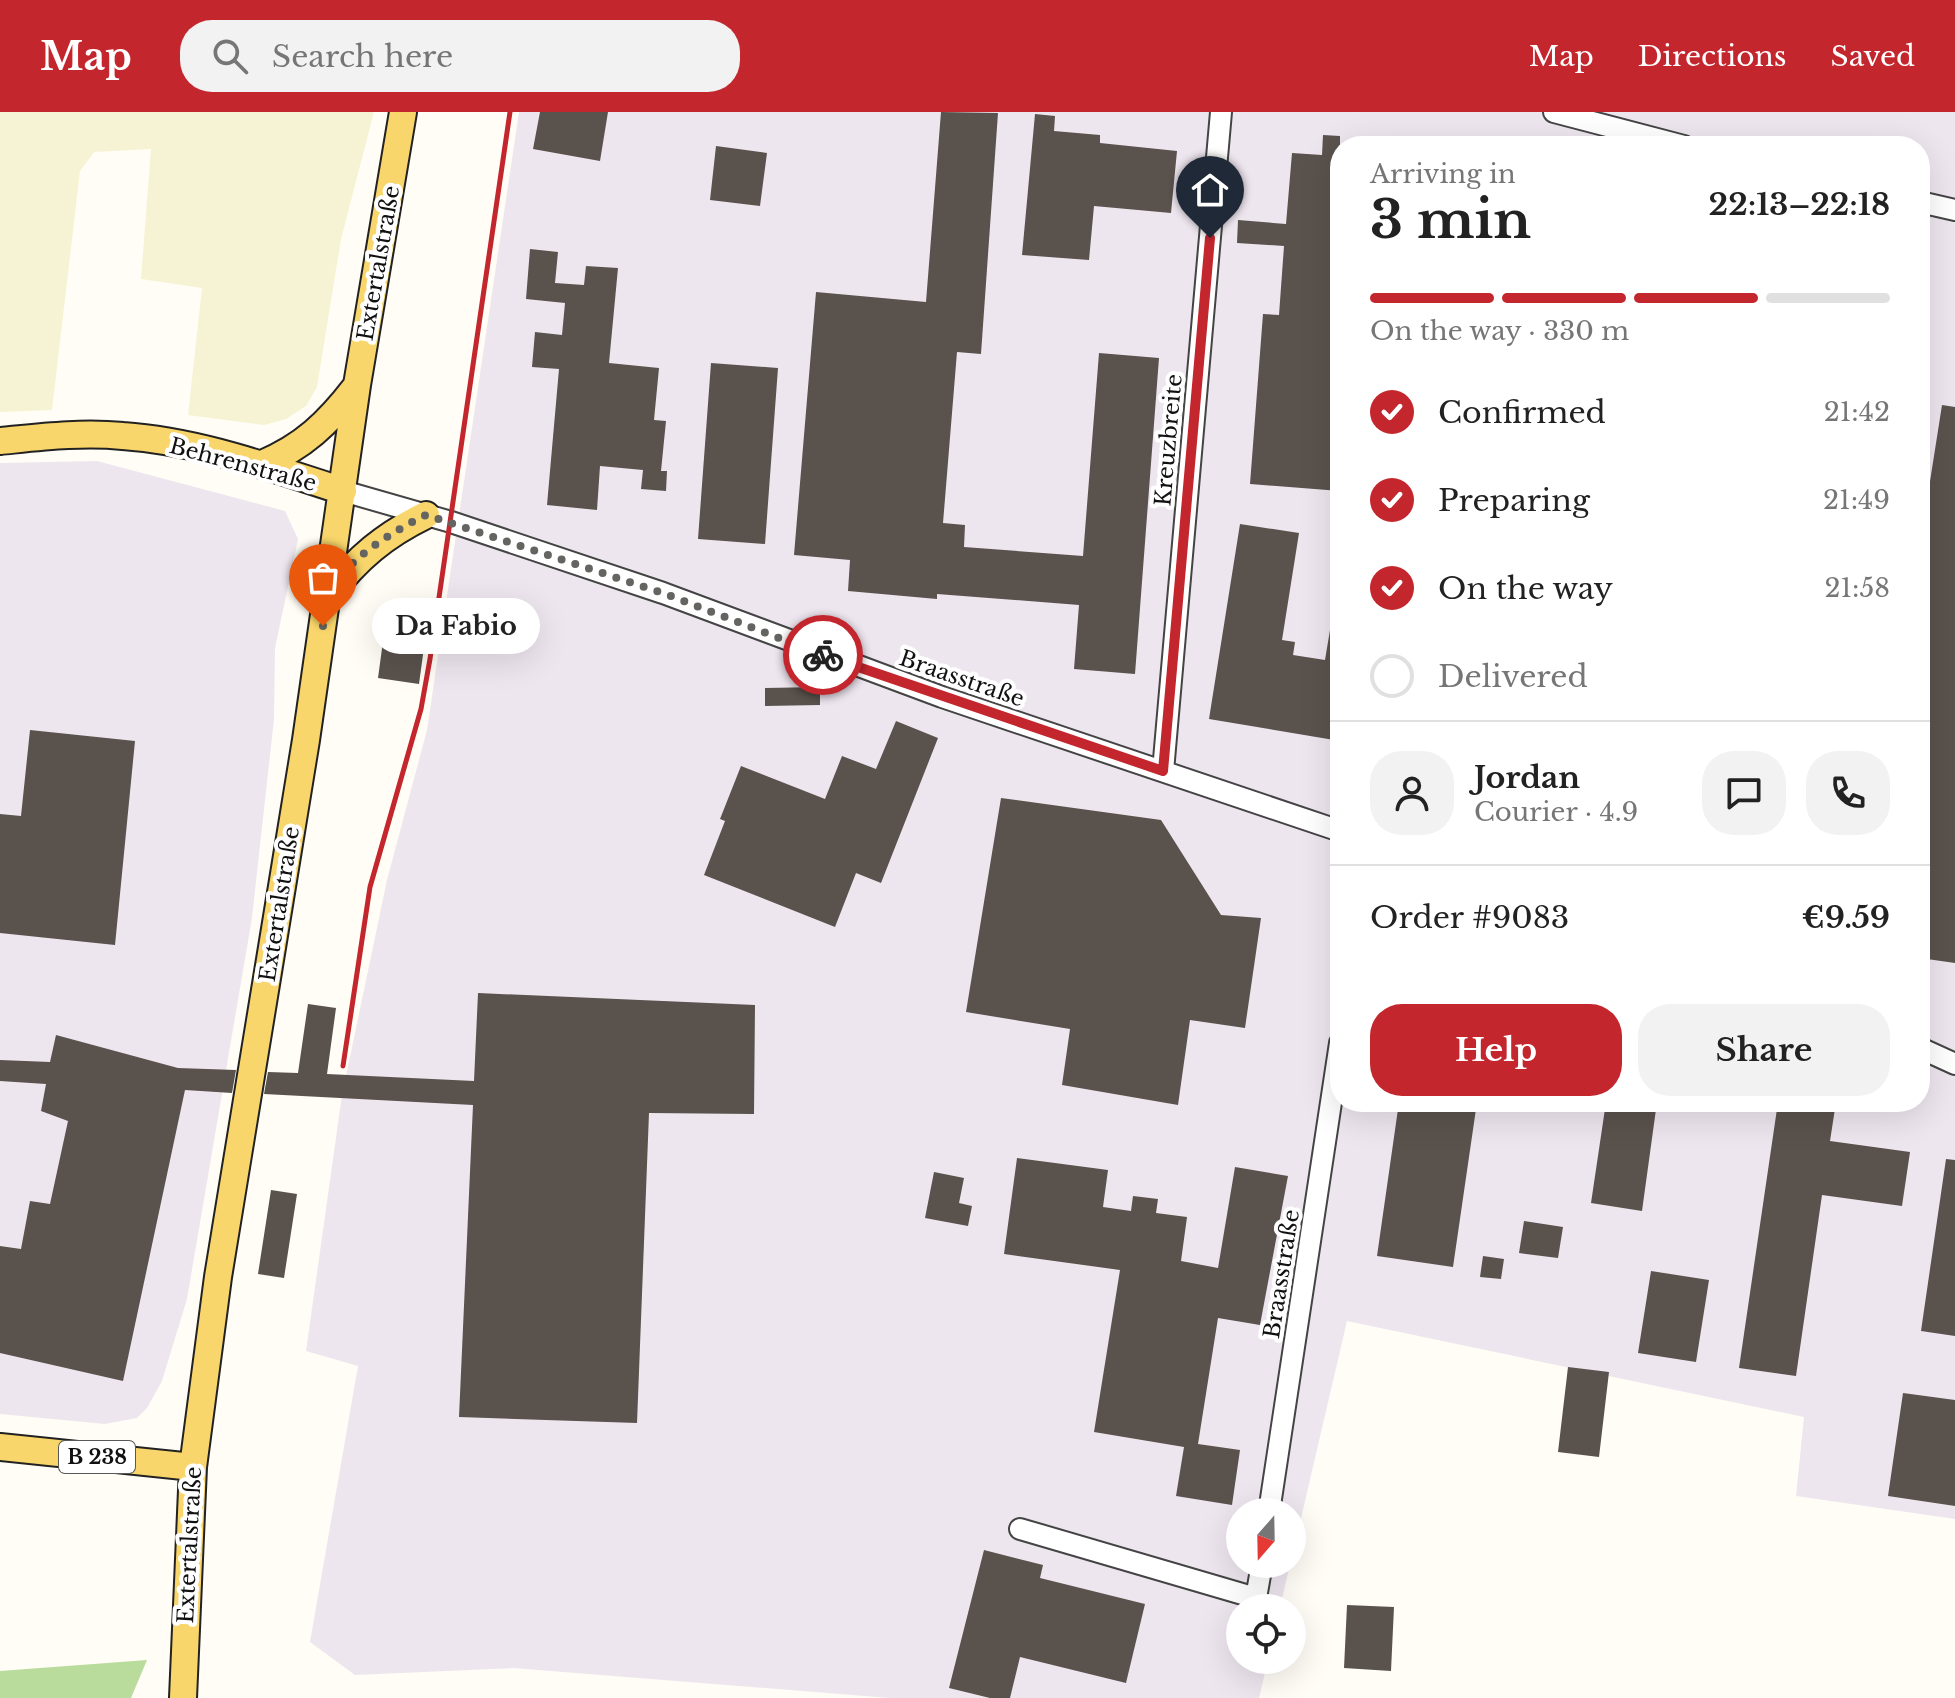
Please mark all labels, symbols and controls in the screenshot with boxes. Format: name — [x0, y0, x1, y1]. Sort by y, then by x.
search box — [180, 20, 740, 92]
text: Map — [40, 33, 132, 80]
icon: search — [208, 34, 252, 78]
text: Search here — [272, 38, 453, 75]
text: Map — [1529, 39, 1594, 74]
text: Directions — [1638, 39, 1787, 74]
text: Saved — [1831, 39, 1915, 74]
pin — [1176, 156, 1244, 238]
text: Arriving in — [1370, 158, 1516, 190]
icon: home — [1188, 168, 1232, 212]
street label: Extertalstraße — [352, 183, 405, 343]
text: 22:13–22:18 — [1709, 186, 1890, 223]
text: 3 min — [1370, 188, 1531, 252]
text: On the way · 330 m — [1370, 315, 1629, 347]
street label: Kreuzbreite — [1149, 373, 1188, 507]
icon: check — [1370, 390, 1414, 434]
text: Confirmed — [1438, 394, 1606, 431]
text: 21:42 — [1824, 396, 1890, 428]
street label: Behrenstraße — [166, 432, 319, 497]
icon: check — [1370, 478, 1414, 522]
text: Preparing — [1438, 482, 1590, 519]
text: 21:49 — [1823, 484, 1890, 516]
pin — [289, 544, 357, 626]
icon: bag — [301, 556, 345, 600]
icon: check — [1370, 566, 1414, 610]
text: On the way — [1438, 570, 1613, 607]
text: 21:58 — [1824, 572, 1890, 604]
callout: Da Fabio — [371, 598, 539, 654]
text: Da Fabio — [395, 610, 517, 642]
courier — [783, 615, 863, 695]
icon: bike — [801, 633, 845, 677]
street label: Braasstraße — [896, 644, 1028, 712]
text: Delivered — [1438, 658, 1588, 695]
button: person — [1370, 751, 1454, 835]
button: chat — [1702, 751, 1786, 835]
button: phone — [1806, 751, 1890, 835]
text: Jordan — [1474, 759, 1580, 796]
text: Courier · 4.9 — [1474, 796, 1638, 828]
street label: Extertalstraße — [254, 824, 305, 984]
text: Order #9083 — [1370, 899, 1569, 936]
text: €9.59 — [1802, 899, 1890, 936]
button: Help — [1370, 1004, 1622, 1096]
button: Share — [1638, 1004, 1890, 1096]
street label: Braasstraße — [1258, 1208, 1305, 1341]
road number: B 238 — [59, 1441, 135, 1473]
street label: Extertalstraße — [172, 1466, 207, 1624]
north arrow — [1226, 1498, 1306, 1578]
map controls — [1226, 1498, 1306, 1674]
button: locate — [1226, 1594, 1306, 1674]

